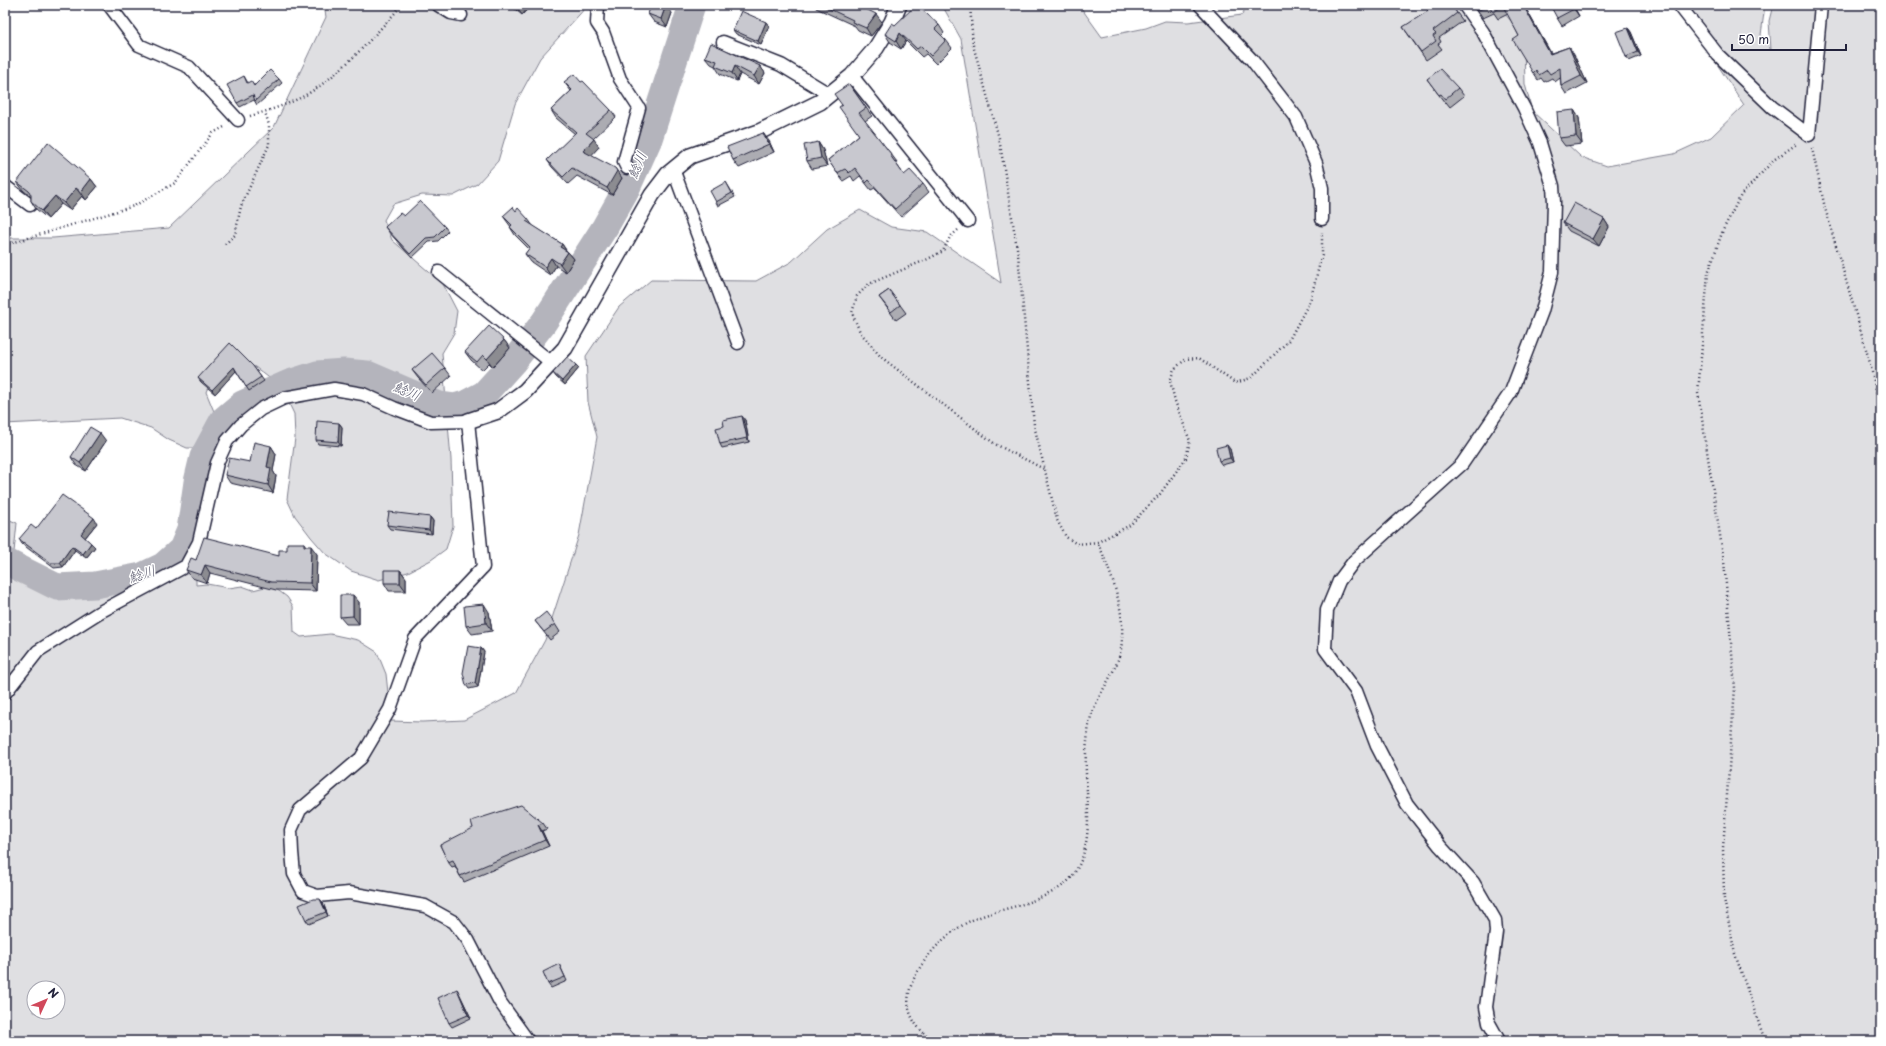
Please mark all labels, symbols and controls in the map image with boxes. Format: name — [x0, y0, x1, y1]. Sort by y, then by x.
scale bar — [1732, 26, 1846, 52]
text: 50 m — [1738, 30, 1769, 48]
water label: 鯰川 — [621, 148, 652, 182]
water label: 鯰川 — [390, 375, 424, 406]
water label: 鯰川 — [125, 559, 158, 588]
north arrow — [26, 980, 66, 1020]
text: N — [44, 984, 63, 1002]

